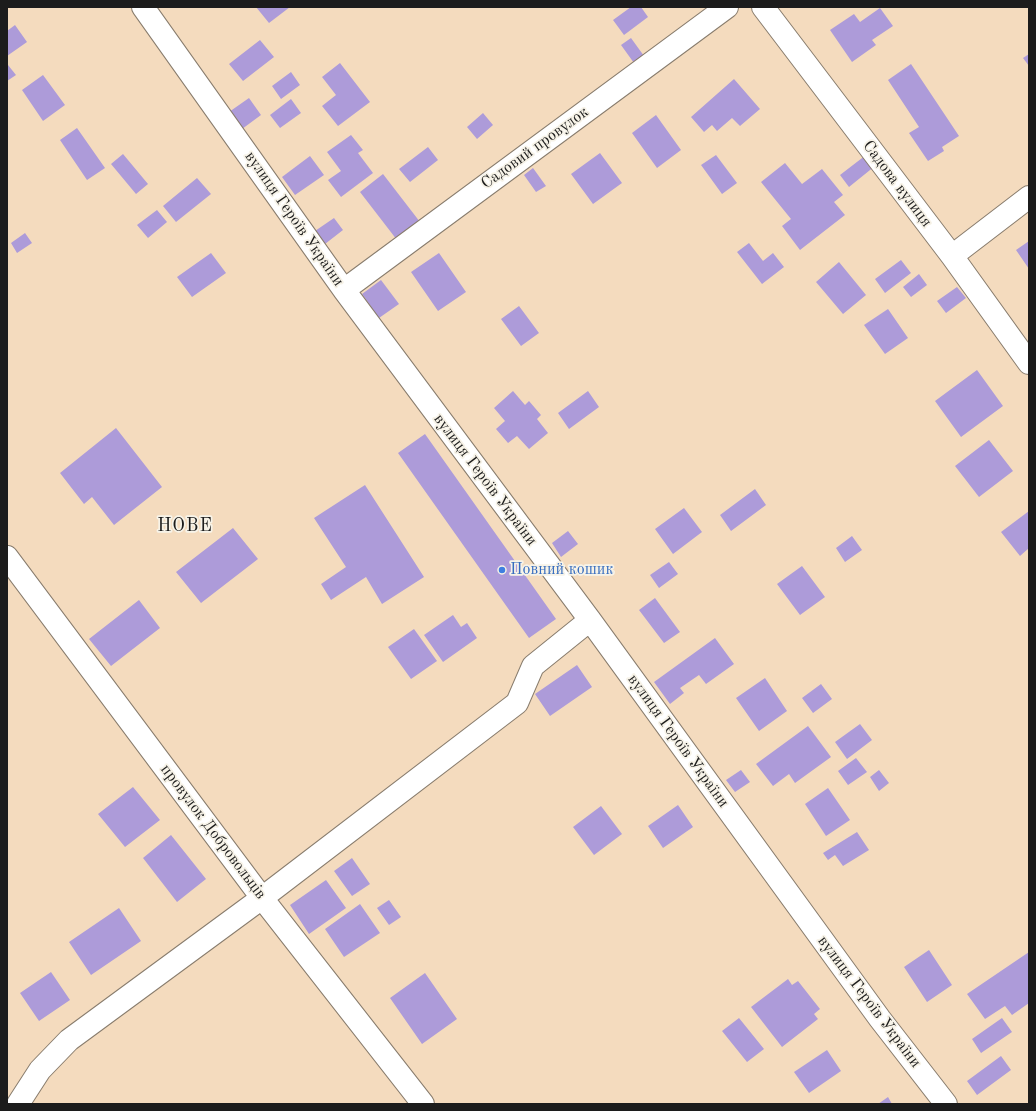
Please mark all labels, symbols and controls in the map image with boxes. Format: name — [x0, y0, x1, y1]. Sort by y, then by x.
street label: Садовий провулок — [478, 103, 592, 193]
street label: Садова вулиця — [858, 137, 936, 231]
street label: вулиця Героїв України — [240, 148, 348, 290]
street label: вулиця Героїв України — [429, 410, 541, 550]
district label: НОВЕ — [157, 515, 213, 537]
place label: Повний кошик — [510, 560, 613, 580]
marker: Повний кошик — [497, 565, 507, 575]
street label: вулиця Героїв України — [623, 671, 733, 811]
street label: провулок Добровольців — [156, 761, 270, 903]
street label: вулиця Героїв України — [813, 932, 925, 1072]

